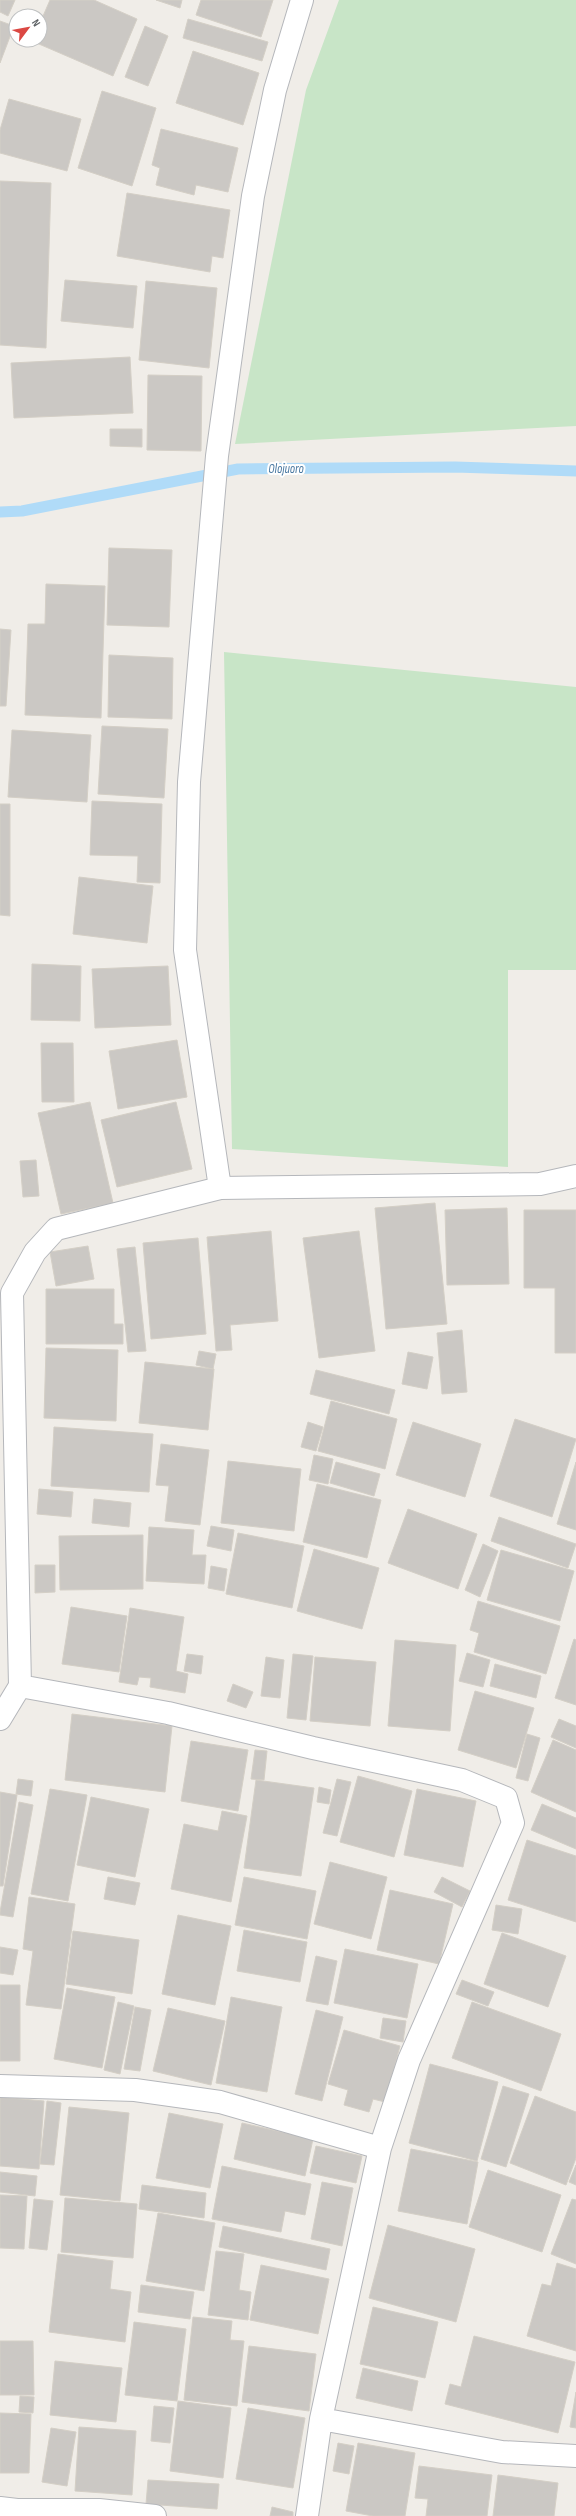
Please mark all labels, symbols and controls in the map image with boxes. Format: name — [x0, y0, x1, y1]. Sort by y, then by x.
north arrow — [8, 8, 48, 48]
text: N — [29, 17, 43, 29]
water label: Olojuoro — [268, 461, 304, 477]

